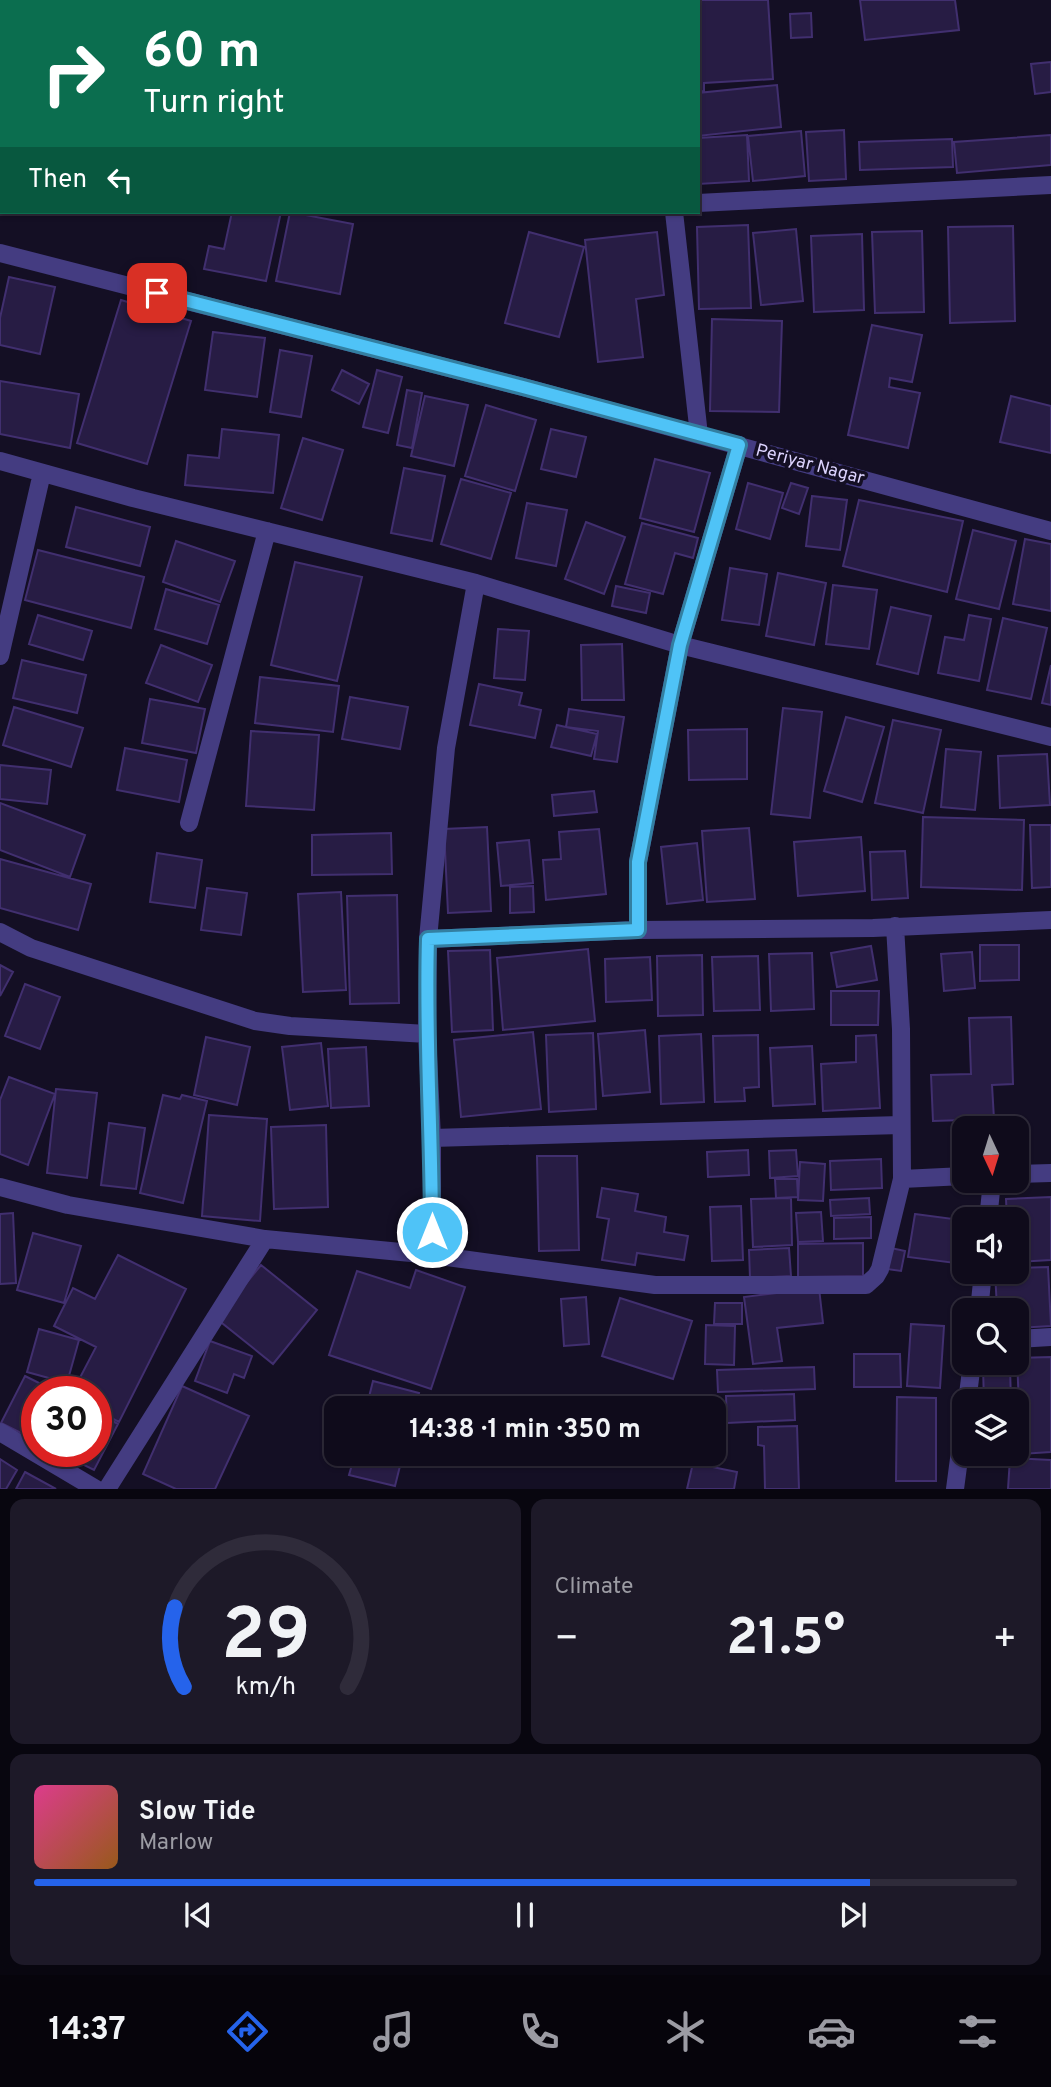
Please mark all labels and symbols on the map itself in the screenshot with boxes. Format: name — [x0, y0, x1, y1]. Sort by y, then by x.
pin — [127, 263, 187, 323]
street label: Periyar Nagar — [753, 439, 867, 491]
north arrow — [952, 1116, 1029, 1194]
position arrow — [395, 1195, 469, 1269]
speed limit sign: 30 — [21, 1376, 112, 1467]

